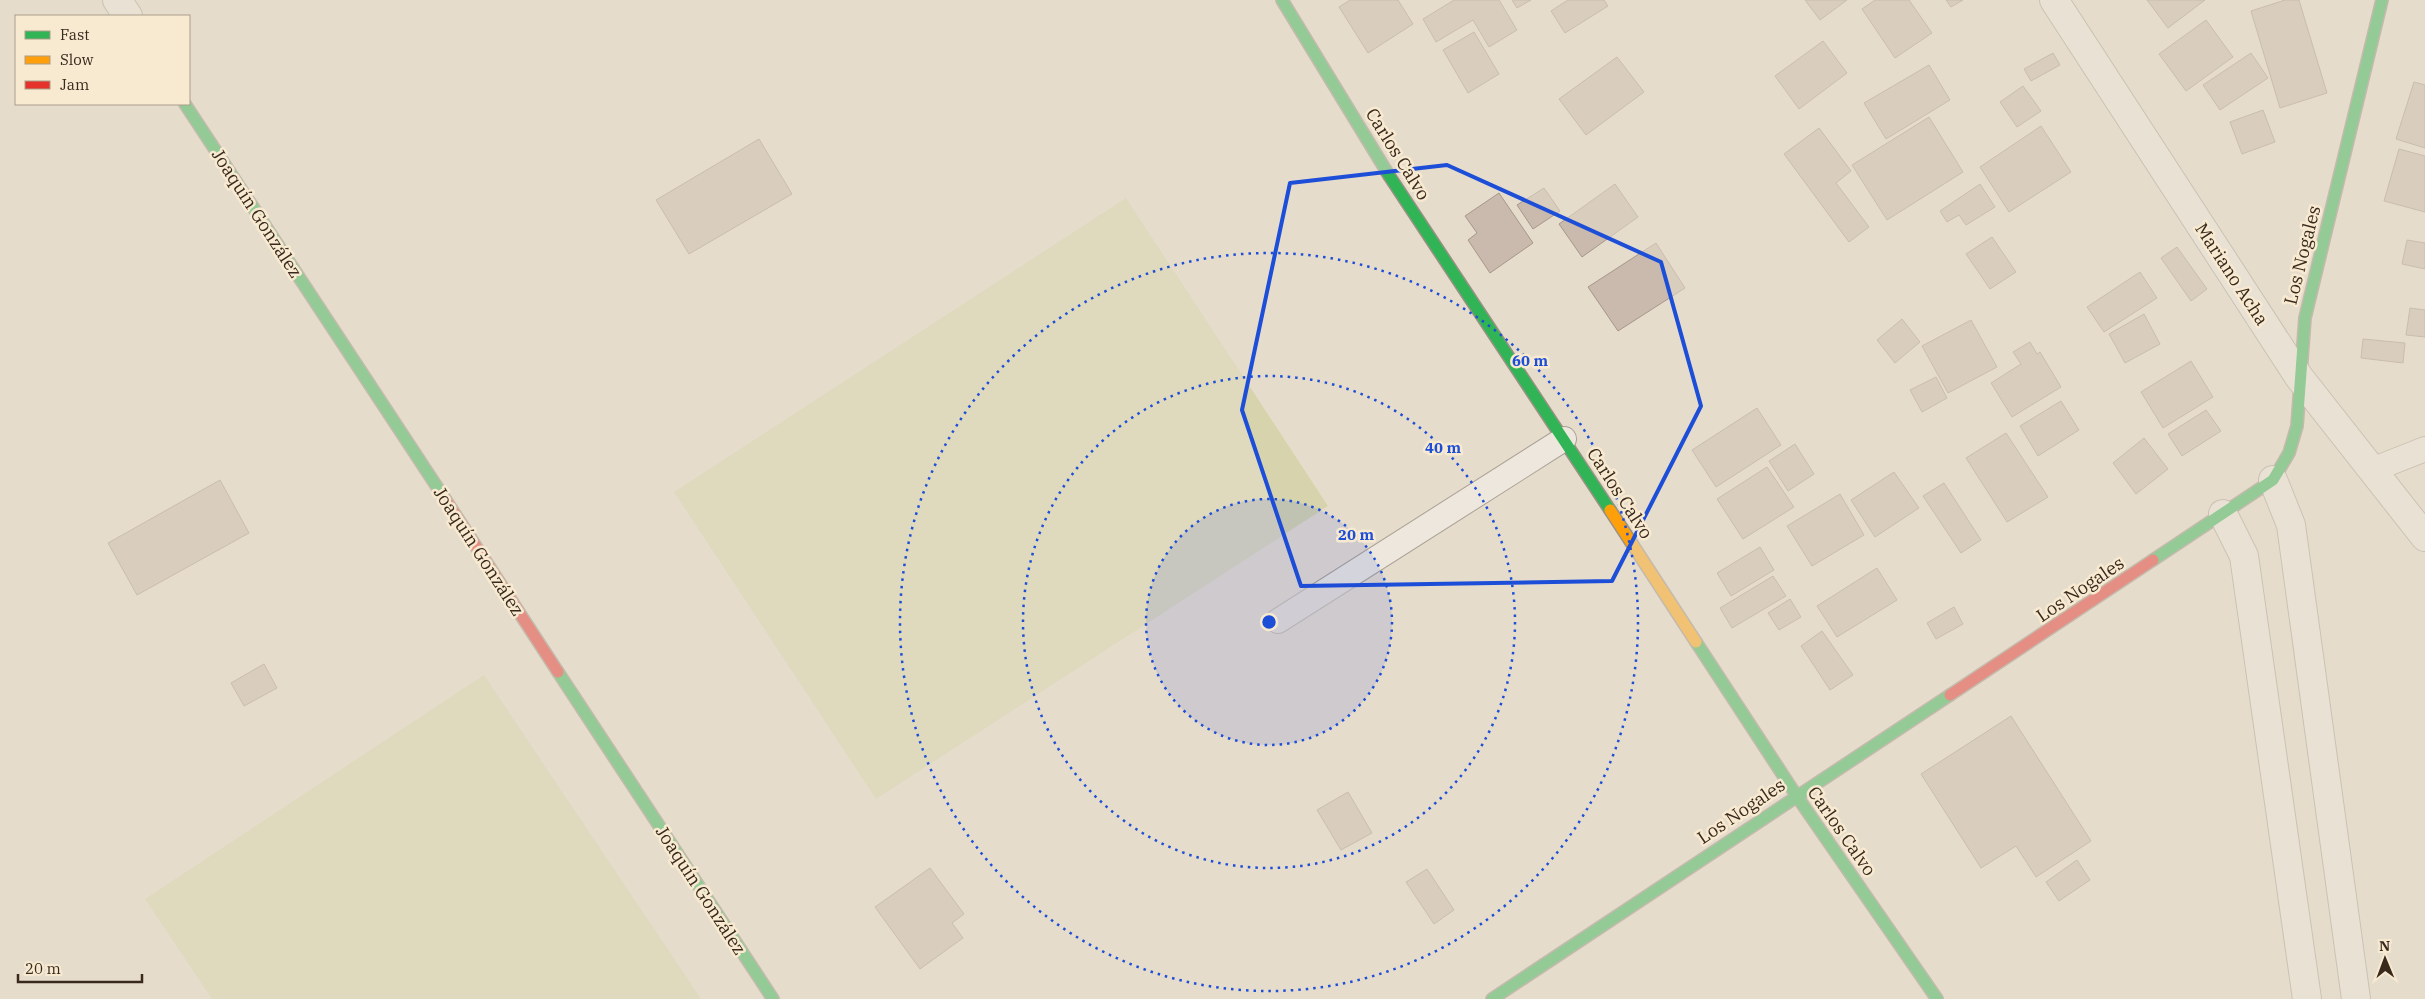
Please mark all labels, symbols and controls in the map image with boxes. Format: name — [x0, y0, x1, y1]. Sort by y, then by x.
legend — [15, 15, 190, 105]
text: Fast — [60, 25, 90, 44]
text: Slow — [60, 50, 94, 69]
text: Jam — [60, 75, 89, 94]
street label: Carlos Calvo — [1361, 104, 1435, 204]
street label: Joaquín González — [207, 144, 307, 282]
street label: Los Nogales — [2279, 203, 2325, 307]
street label: Mariano Acha — [2190, 218, 2274, 330]
text: 60 m — [1512, 351, 1548, 370]
text: 40 m — [1425, 438, 1461, 457]
street label: Carlos Calvo — [1582, 443, 1658, 543]
street label: Joaquín González — [429, 482, 529, 620]
text: 20 m — [1338, 525, 1374, 544]
street label: Los Nogales — [2032, 551, 2128, 627]
centre of rings — [1260, 613, 1278, 631]
street label: Los Nogales — [1693, 773, 1789, 849]
street label: Carlos Calvo — [1803, 782, 1881, 880]
street label: Joaquín González — [651, 821, 751, 959]
north arrow — [2360, 934, 2410, 984]
text: N — [2379, 937, 2390, 955]
scale bar — [18, 952, 141, 984]
text: 20 m — [25, 959, 61, 978]

